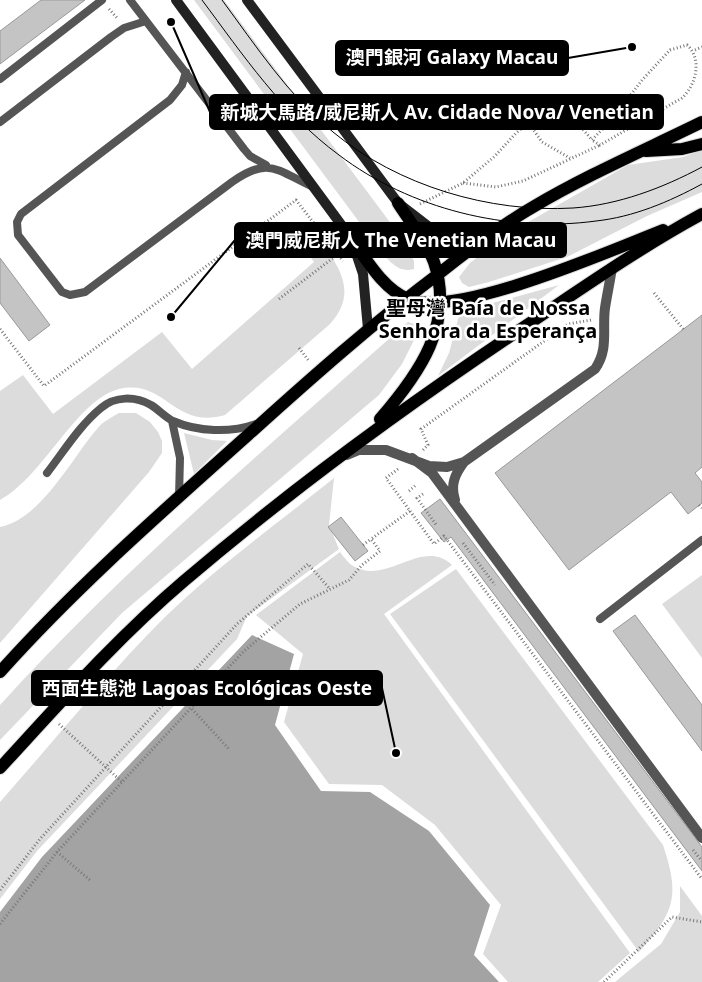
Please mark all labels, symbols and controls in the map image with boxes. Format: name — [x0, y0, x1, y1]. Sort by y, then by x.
callout: 澳門銀河 Galaxy Macau — [336, 41, 568, 75]
text: 澳門銀河 Galaxy Macau — [346, 44, 558, 70]
callout: 新城大馬路/威尼斯人 Av. Cidade Nova/ Venetian — [210, 95, 663, 129]
text: 新城大馬路/威尼斯人 Av. Cidade Nova/ Venetian — [220, 99, 654, 125]
callout: 澳門威尼斯人 The Venetian Macau — [235, 223, 566, 257]
text: 澳門威尼斯人 The Venetian Macau — [246, 227, 556, 253]
district label: 聖母灣 Baía de Nossa Senhora da Esperança — [379, 294, 597, 344]
callout: 西面生態池 Lagoas Ecológicas Oeste — [32, 671, 382, 705]
text: 西面生態池 Lagoas Ecológicas Oeste — [42, 675, 372, 701]

